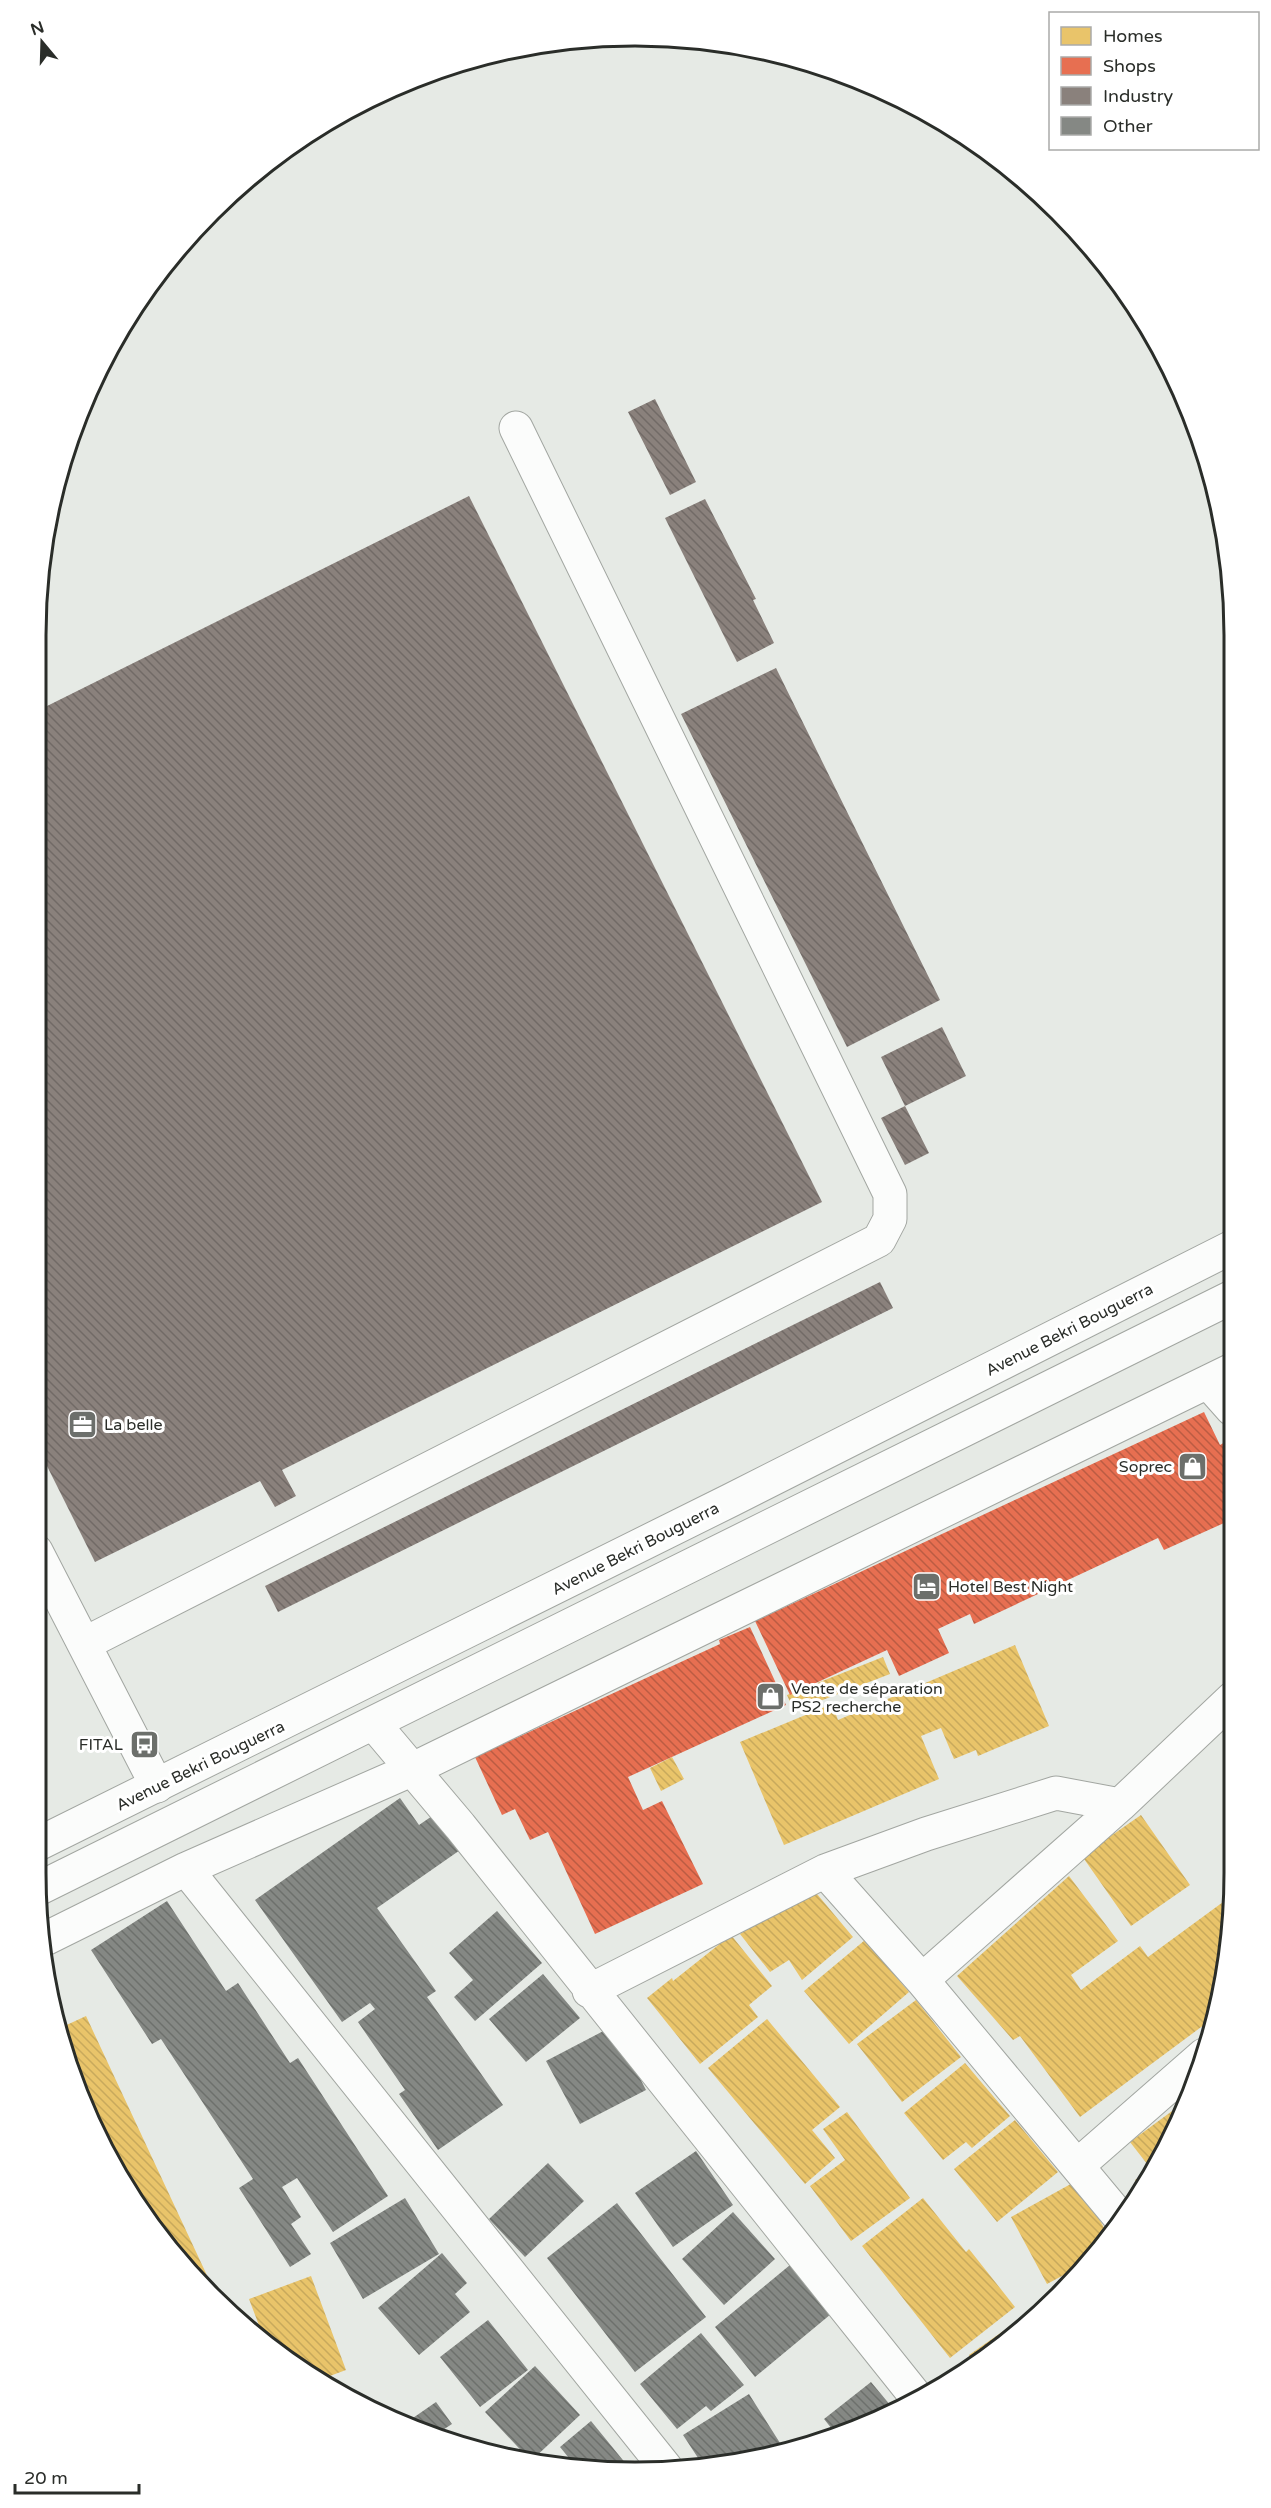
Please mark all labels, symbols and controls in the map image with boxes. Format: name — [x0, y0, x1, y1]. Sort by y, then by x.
north arrow — [12, 12, 72, 72]
legend — [1049, 12, 1259, 150]
text: N — [28, 17, 47, 40]
text: Homes — [1103, 25, 1163, 47]
text: Shops — [1103, 55, 1156, 77]
text: Industry — [1103, 85, 1174, 107]
text: Other — [1103, 115, 1153, 137]
street label: Avenue Bekri Bouguerra — [982, 1279, 1156, 1381]
office icon: La belle — [67, 1408, 99, 1440]
place label: La belle — [104, 1415, 163, 1435]
shop icon: Soprec — [1177, 1450, 1209, 1482]
place label: Soprec — [1119, 1457, 1172, 1477]
street label: Avenue Bekri Bouguerra — [548, 1498, 722, 1600]
hotel icon: Hotel Best Night — [911, 1570, 943, 1602]
place label: Hotel Best Night — [948, 1577, 1073, 1597]
place label: Vente de séparation PS2 recherche — [791, 1679, 943, 1717]
shop icon: Vente de séparation PS2 recherche — [754, 1681, 786, 1713]
street label: Avenue Bekri Bouguerra — [113, 1716, 288, 1815]
bus stop icon: FITAL — [128, 1728, 160, 1760]
place label: FITAL — [79, 1735, 123, 1755]
scale bar — [15, 2457, 140, 2495]
text: 20 m — [24, 2467, 68, 2489]

